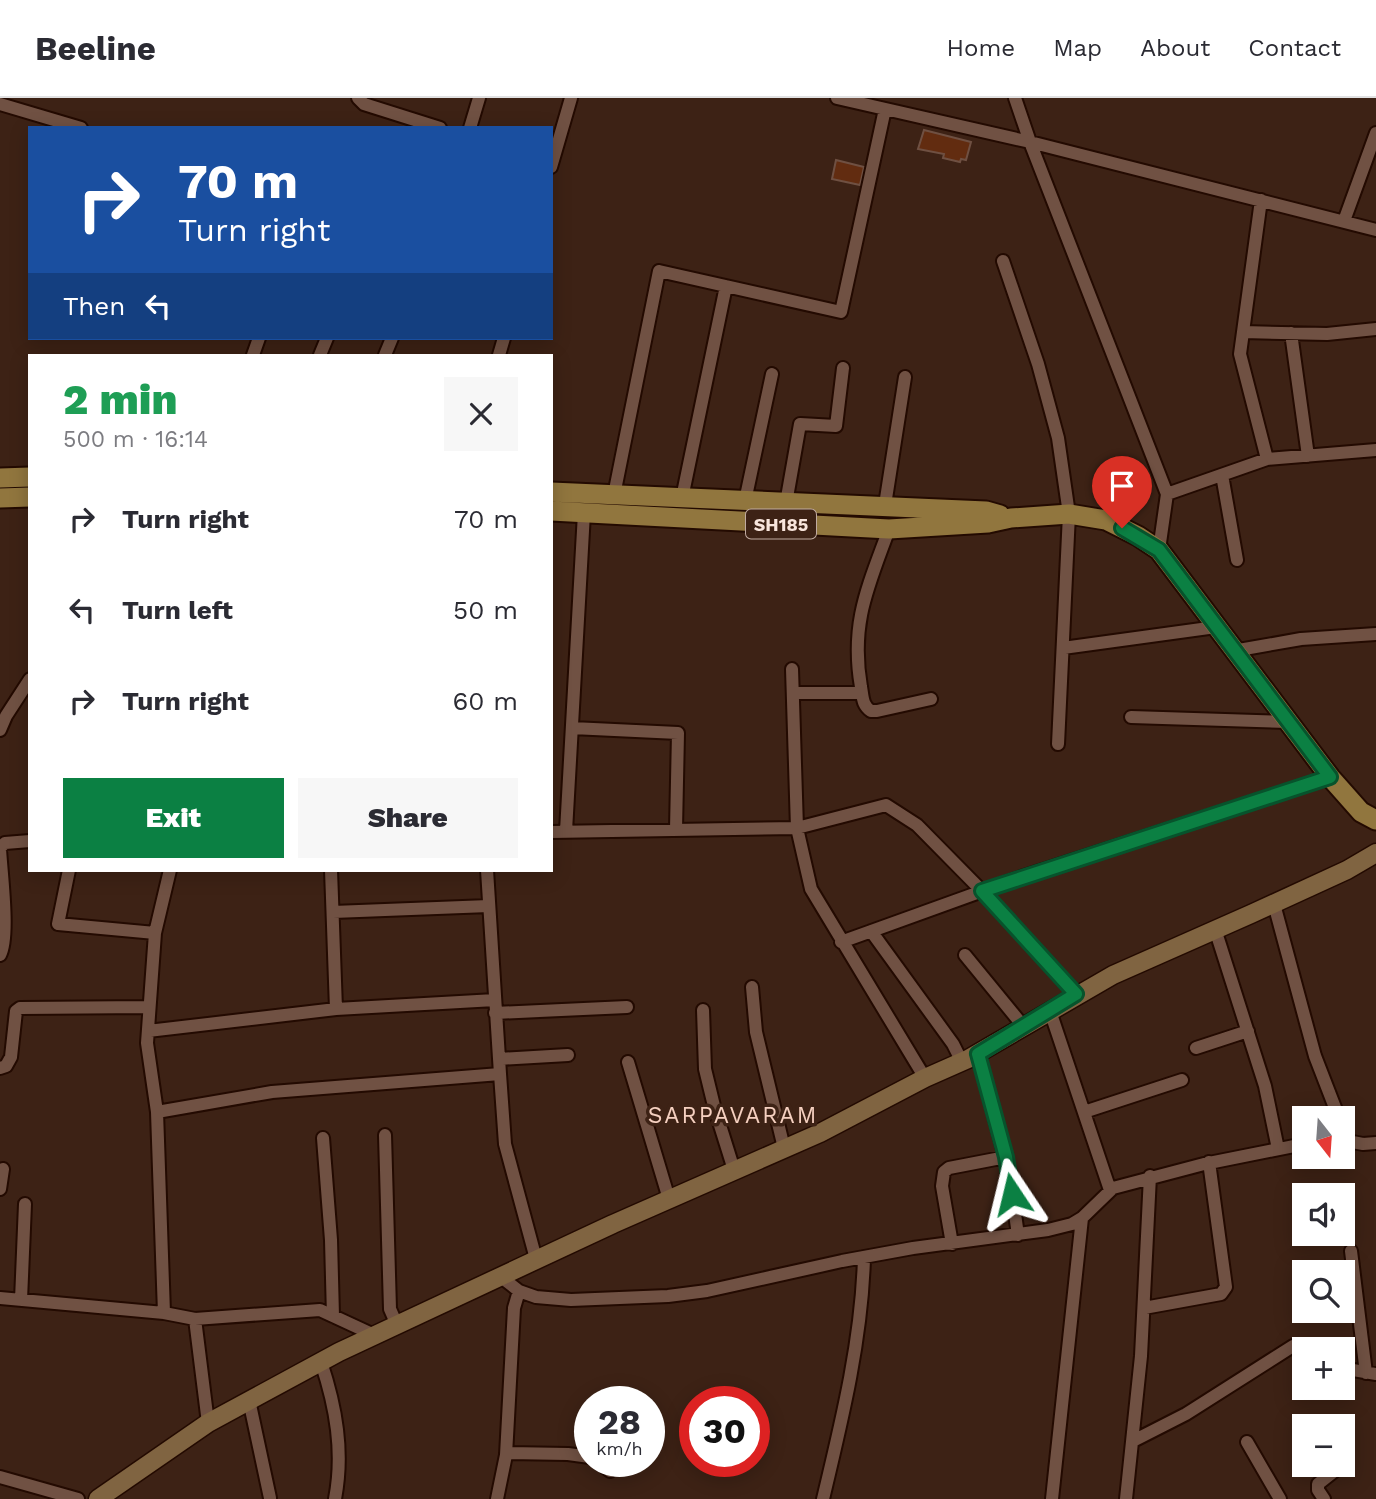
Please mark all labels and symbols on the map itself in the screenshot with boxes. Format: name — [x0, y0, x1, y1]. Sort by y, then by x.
pin — [1092, 456, 1152, 528]
road number: SH185 — [746, 510, 816, 538]
district label: SARPAVARAM — [648, 1102, 818, 1129]
north arrow — [1292, 1106, 1354, 1169]
position arrow — [975, 1157, 1049, 1231]
speed limit sign: 30 — [679, 1386, 770, 1477]

